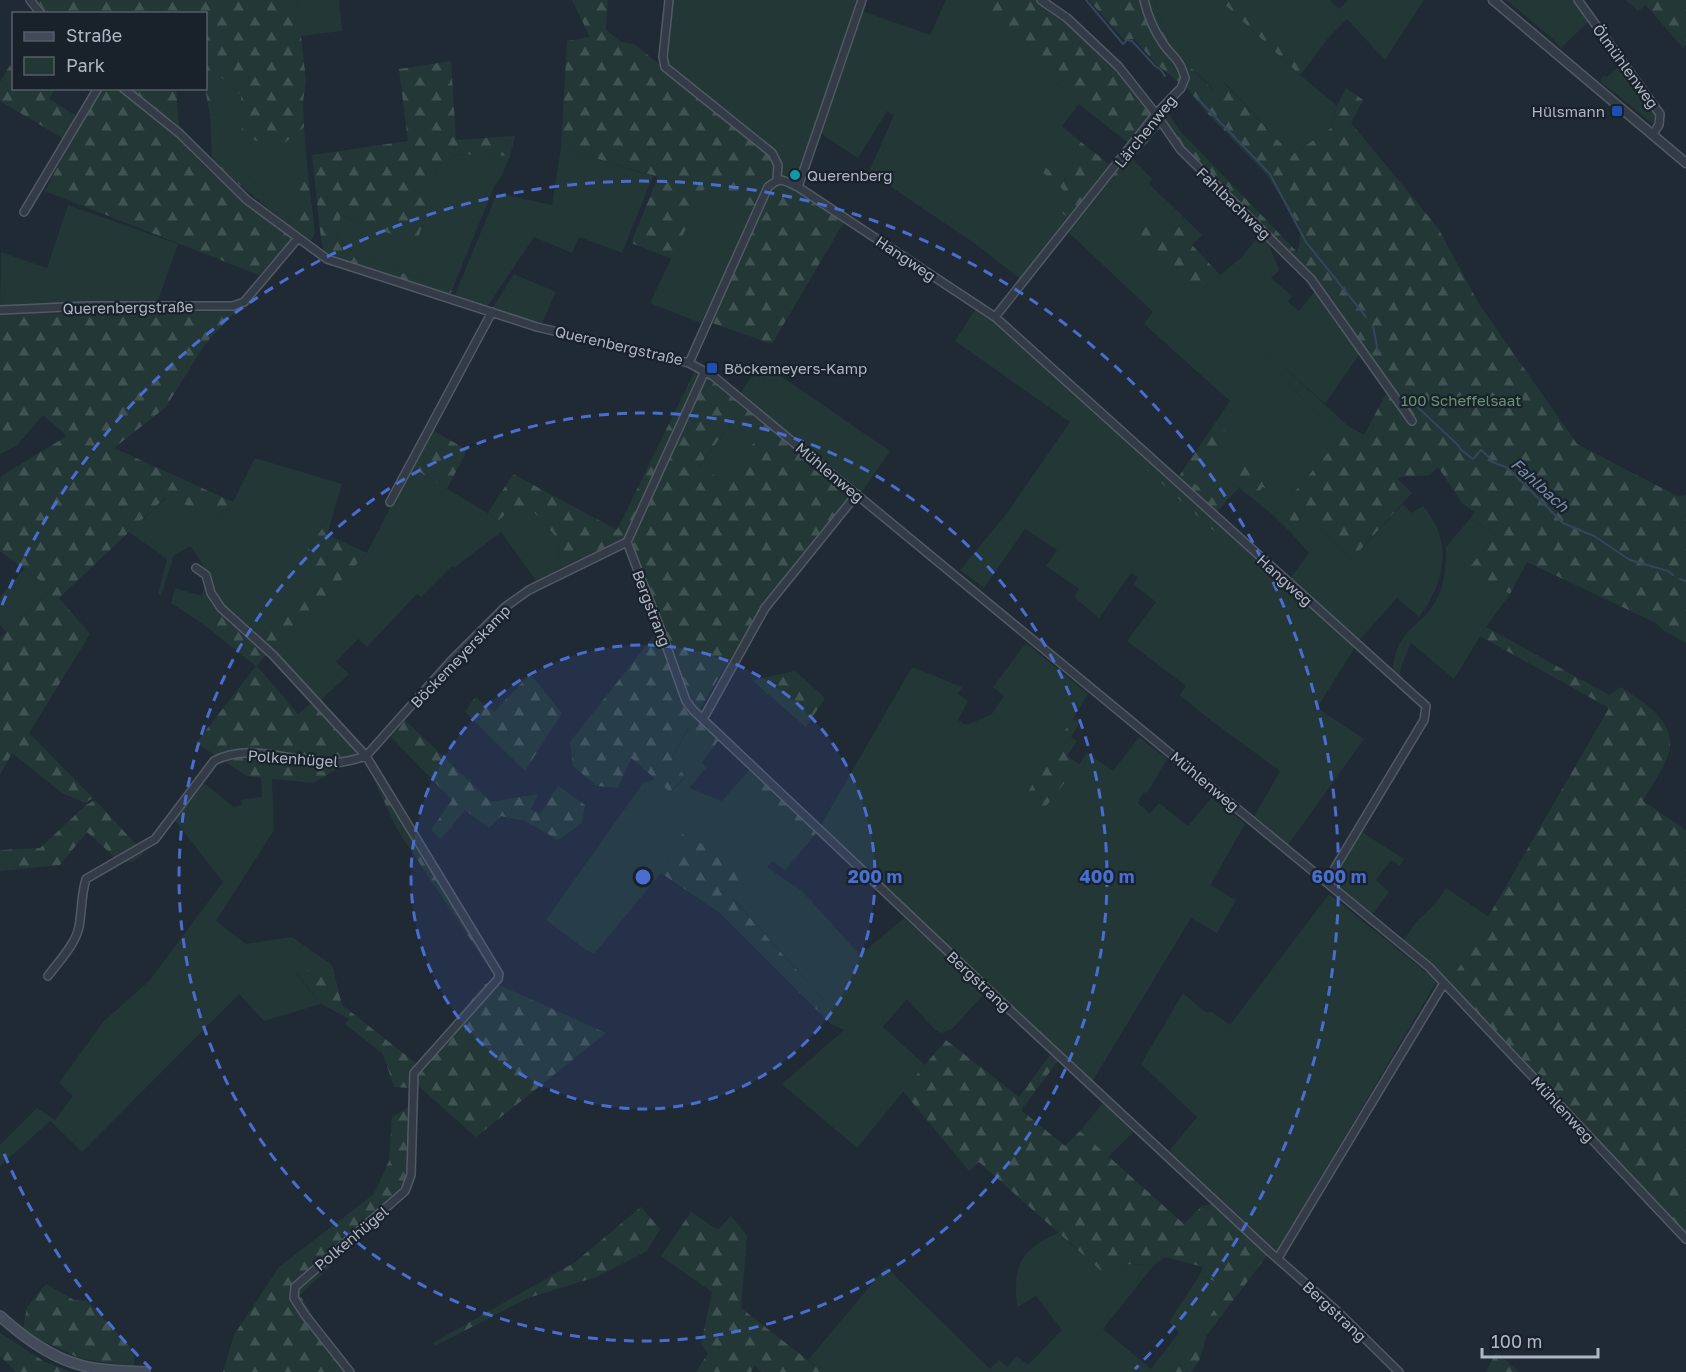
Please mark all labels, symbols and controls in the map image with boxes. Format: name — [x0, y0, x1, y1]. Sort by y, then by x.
legend — [12, 12, 207, 90]
street label: Ölmühlenweg — [1589, 20, 1663, 112]
text: Straße — [66, 24, 122, 46]
text: Park — [66, 54, 105, 76]
street label: Lärchenweg — [1110, 91, 1180, 171]
place label: Hülsmann — [1532, 102, 1605, 120]
marker: Hülsmann — [1610, 104, 1624, 118]
street label: Fahlbachweg — [1193, 163, 1275, 243]
place label: Querenberg — [807, 166, 892, 184]
marker: Querenberg — [788, 168, 802, 182]
street label: Hangweg — [873, 231, 939, 285]
street label: Querenbergstraße — [62, 297, 194, 317]
street label: Querenbergstraße — [553, 322, 685, 369]
place label: Böckemeyers-Kamp — [724, 359, 867, 377]
marker: Böckemeyers-Kamp — [705, 361, 719, 375]
park label: 100 Scheffelsaat — [1401, 391, 1521, 409]
street label: Mühlenweg — [792, 438, 868, 506]
water label: Fahlbach — [1507, 454, 1574, 517]
street label: Hangweg — [1254, 550, 1316, 610]
street label: Bergstrang — [629, 567, 675, 649]
street label: Böckemeyerskamp — [406, 601, 514, 711]
street label: Polkenhügel — [247, 746, 339, 770]
street label: Mühlenweg — [1167, 747, 1243, 815]
text: 200 m — [848, 865, 902, 887]
text: 400 m — [1080, 865, 1134, 887]
text: 600 m — [1311, 865, 1367, 887]
centre of rings — [633, 867, 653, 887]
street label: Bergstrang — [944, 947, 1014, 1015]
street label: Mühlenweg — [1528, 1072, 1598, 1146]
street label: Polkenhügel — [311, 1202, 392, 1274]
street label: Bergstrang — [1300, 1277, 1370, 1345]
scale bar — [1482, 1321, 1598, 1359]
text: 100 m — [1491, 1330, 1542, 1352]

